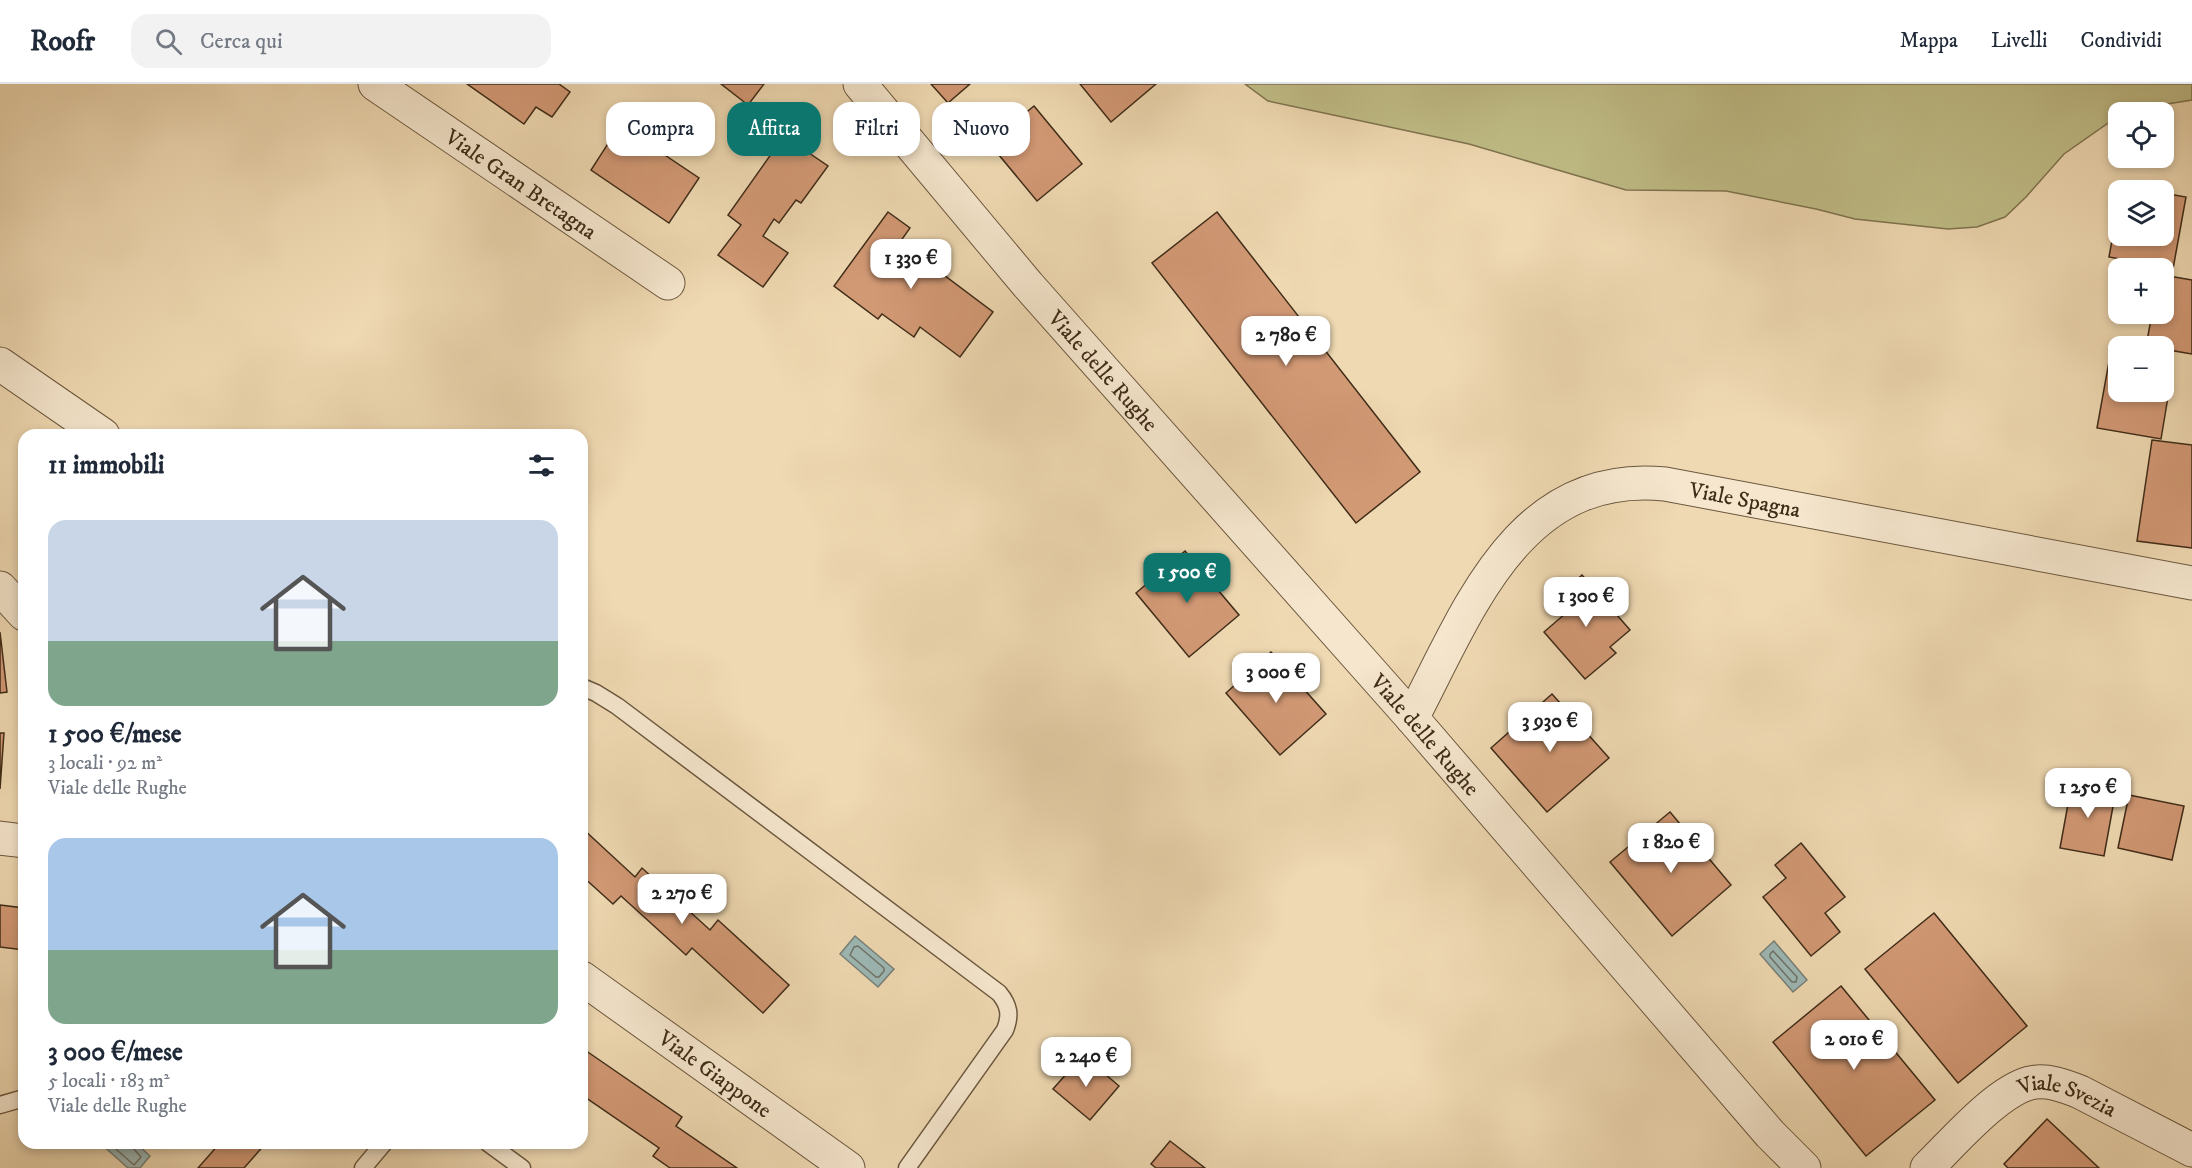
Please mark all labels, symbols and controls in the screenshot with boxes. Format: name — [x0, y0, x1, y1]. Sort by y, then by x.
search box — [131, 14, 551, 68]
text: Roofr — [30, 24, 95, 59]
icon: search — [152, 25, 185, 58]
text: Cerca qui — [200, 28, 283, 55]
text: Mappa — [1900, 28, 1958, 54]
text: Livelli — [1991, 28, 2047, 54]
text: Condividi — [2080, 28, 2162, 54]
chip: Compra — [606, 102, 715, 156]
chip: Affitta — [727, 102, 821, 156]
chip: Filtri — [833, 102, 920, 156]
chip: Nuovo — [932, 102, 1030, 156]
map controls — [2108, 102, 2174, 402]
button: locate — [2108, 102, 2174, 168]
street label: Viale Gran Bretagna — [439, 123, 602, 246]
button: layers — [2108, 180, 2174, 246]
pin: 1 330 € — [856, 239, 966, 290]
text: 1 330 € — [884, 246, 938, 271]
button: + — [2108, 258, 2174, 324]
street label: Viale delle Rughe — [1041, 304, 1163, 437]
pin: 2 780 € — [1231, 316, 1341, 367]
text: 2 780 € — [1255, 323, 1317, 348]
button: − — [2108, 336, 2174, 402]
text: 11 immobili — [48, 449, 164, 482]
icon: filters — [525, 449, 558, 482]
street label: Viale Spagna — [1686, 477, 1803, 524]
pin: 1 500 € — [1132, 553, 1242, 604]
icon: home — [249, 559, 357, 667]
text: 1 500 € — [1157, 560, 1217, 585]
pin: 1 300 € — [1531, 577, 1641, 628]
text: 1 300 € — [1558, 584, 1614, 609]
pin: 3 000 € — [1221, 653, 1331, 704]
text: 3 000 € — [1246, 660, 1306, 685]
street label: Viale delle Rughe — [1364, 668, 1485, 802]
pin: 3 930 € — [1495, 702, 1605, 753]
text: 3 930 € — [1522, 709, 1578, 734]
text: 1 500 €/mese — [48, 718, 182, 751]
text: 3 locali · 92 m² — [48, 751, 162, 776]
pin: 1 250 € — [2033, 768, 2143, 819]
text: 1 250 € — [2059, 775, 2117, 800]
text: Viale delle Rughe — [48, 776, 187, 801]
pin: 1 820 € — [1616, 823, 1726, 874]
text: 1 820 € — [1642, 830, 1700, 855]
pin: 2 270 € — [627, 874, 737, 925]
icon: home — [249, 877, 357, 985]
text: 2 270 € — [652, 881, 712, 906]
pin: 2 010 € — [1799, 1020, 1909, 1071]
street label: Viale Giappone — [652, 1024, 777, 1124]
text: 2 010 € — [1825, 1027, 1883, 1052]
text: 3 000 €/mese — [48, 1036, 183, 1069]
pin: 2 240 € — [1031, 1037, 1141, 1088]
text: 2 240 € — [1055, 1044, 1117, 1069]
text: 5 locali · 183 m² — [48, 1069, 170, 1094]
street label: Viale Svezia — [2013, 1070, 2121, 1124]
text: Viale delle Rughe — [48, 1094, 187, 1119]

